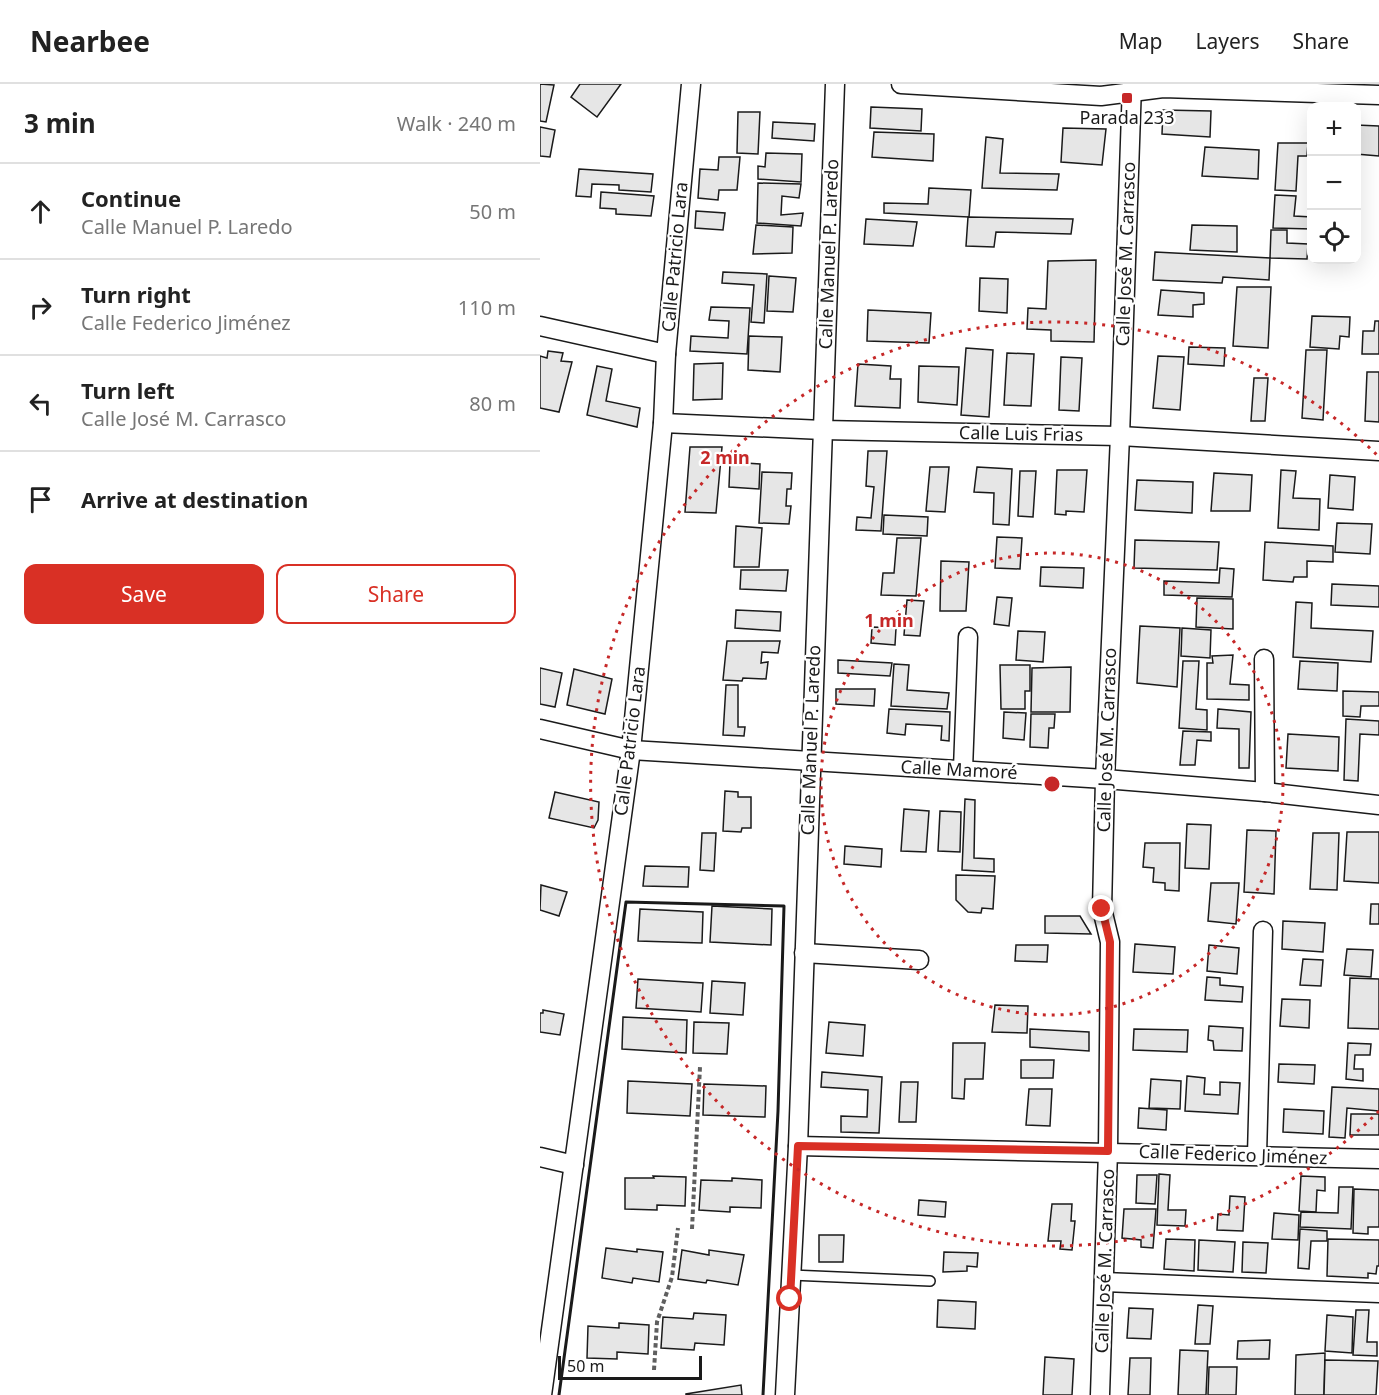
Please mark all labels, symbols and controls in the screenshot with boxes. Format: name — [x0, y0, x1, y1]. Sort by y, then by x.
text: Nearbee — [30, 22, 150, 60]
text: Map — [1119, 27, 1163, 55]
text: Layers — [1196, 27, 1260, 55]
text: Share — [1293, 27, 1349, 55]
marker: Parada 233 — [1120, 91, 1134, 105]
map controls — [1307, 102, 1361, 264]
button: + — [1307, 102, 1361, 156]
text: 3 min — [24, 105, 96, 141]
place label: Parada 233 — [1080, 105, 1174, 129]
text: Walk · 240 m — [397, 110, 516, 137]
button: − — [1307, 156, 1361, 210]
street label: Calle Manuel P. Laredo — [813, 158, 843, 350]
street label: Calle José M. Carrasco — [1110, 161, 1140, 347]
street label: Calle Patricio Lara — [655, 181, 693, 333]
text: Continue — [81, 183, 181, 213]
icon: ahead — [24, 195, 57, 228]
text: 50 m — [469, 198, 516, 225]
button: locate — [1307, 210, 1361, 264]
text: Calle Manuel P. Laredo — [81, 213, 293, 240]
text: Turn right — [81, 279, 191, 309]
icon: right — [24, 291, 57, 324]
text: 110 m — [458, 294, 516, 321]
text: Calle Federico Jiménez — [81, 309, 291, 336]
text: Turn left — [81, 375, 175, 405]
icon: left — [24, 387, 57, 420]
text: 80 m — [469, 390, 516, 417]
text: Calle José M. Carrasco — [81, 405, 286, 432]
street label: Calle Luis Frias — [959, 420, 1083, 446]
text: 2 min — [700, 445, 750, 469]
icon: arrive — [24, 483, 57, 516]
text: Arrive at destination — [81, 484, 308, 514]
button: Save — [24, 564, 264, 624]
button: Share — [276, 564, 516, 624]
text: 1 min — [864, 608, 914, 632]
street label: Calle Manuel P. Laredo — [795, 644, 825, 836]
street label: Calle José M. Carrasco — [1091, 647, 1121, 833]
street label: Calle Patricio Lara — [608, 665, 650, 817]
street label: Calle Mamoré — [900, 754, 1018, 784]
centre of rings — [1042, 774, 1062, 794]
route end — [1088, 895, 1114, 921]
street label: Calle Federico Jiménez — [1138, 1139, 1328, 1169]
street label: Calle José M. Carrasco — [1089, 1168, 1119, 1354]
route start — [776, 1285, 802, 1311]
scale bar — [558, 1353, 702, 1380]
text: 50 m — [567, 1355, 604, 1377]

